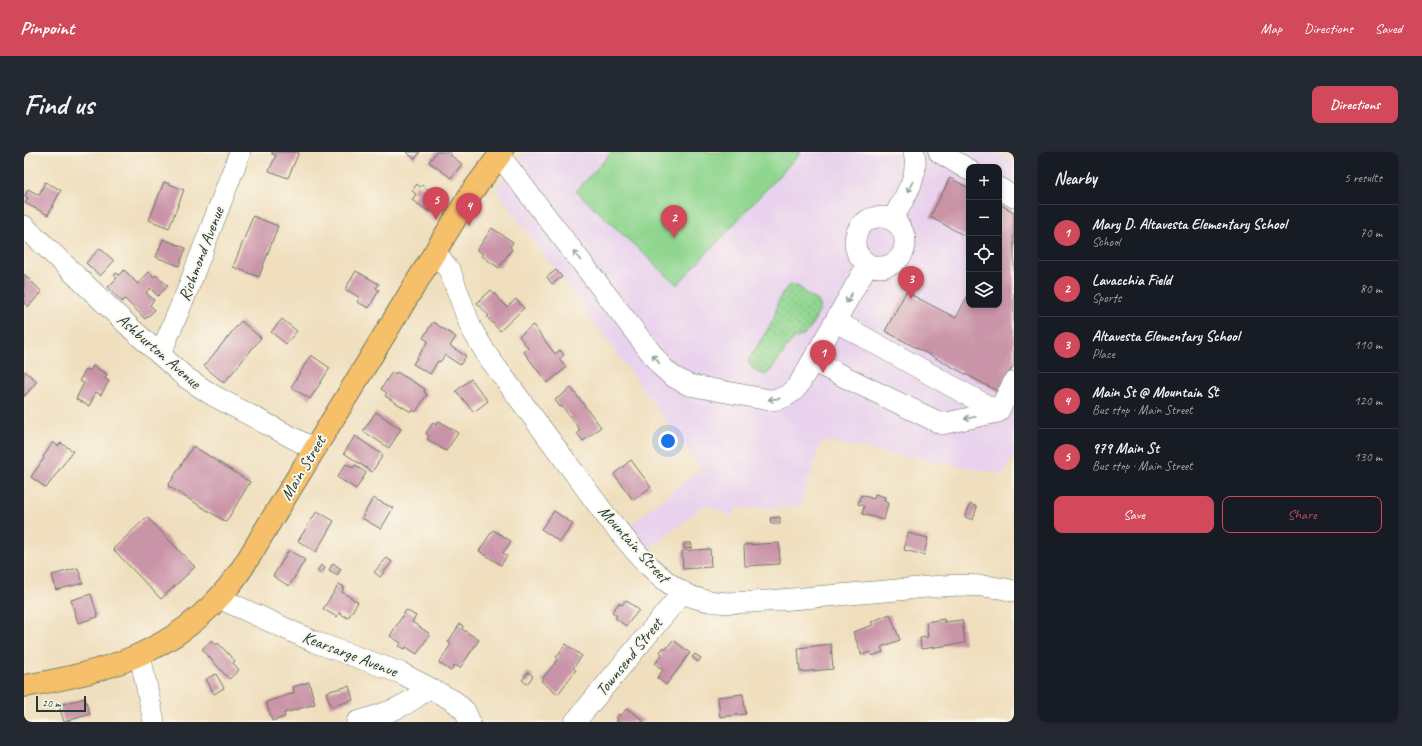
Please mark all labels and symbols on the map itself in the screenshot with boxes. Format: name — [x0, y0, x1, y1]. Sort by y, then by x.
one-way arrow — [906, 181, 913, 193]
pin: 5 — [423, 187, 449, 220]
pin: 4 — [456, 193, 482, 226]
street label: Richmond Avenue — [173, 203, 229, 304]
pin: 2 — [661, 205, 687, 238]
one-way arrow — [572, 250, 581, 261]
pin: 3 — [898, 266, 924, 299]
one-way arrow — [844, 292, 852, 304]
street label: Ashburton Avenue — [113, 309, 206, 394]
pin: 1 — [810, 340, 836, 373]
one-way arrow — [651, 353, 660, 364]
one-way arrow — [768, 395, 781, 403]
one-way arrow — [963, 414, 976, 422]
street label: Main Street — [276, 430, 332, 504]
your location — [658, 431, 678, 451]
street label: Mountain Street — [594, 501, 676, 589]
street label: Townsend Street — [591, 612, 669, 701]
street label: Kearsarge Avenue — [300, 626, 402, 682]
scale bar — [36, 694, 86, 713]

